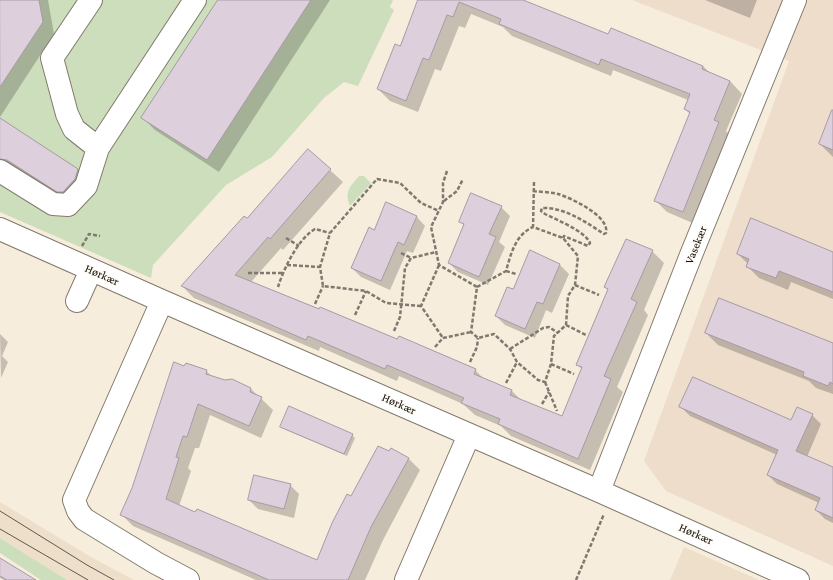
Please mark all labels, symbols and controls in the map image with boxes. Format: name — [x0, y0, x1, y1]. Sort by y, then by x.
street label: Vasekær — [682, 224, 710, 266]
street label: Hørkær — [83, 261, 121, 289]
street label: Hørkær — [380, 390, 418, 418]
street label: Hørkær — [677, 520, 715, 548]

